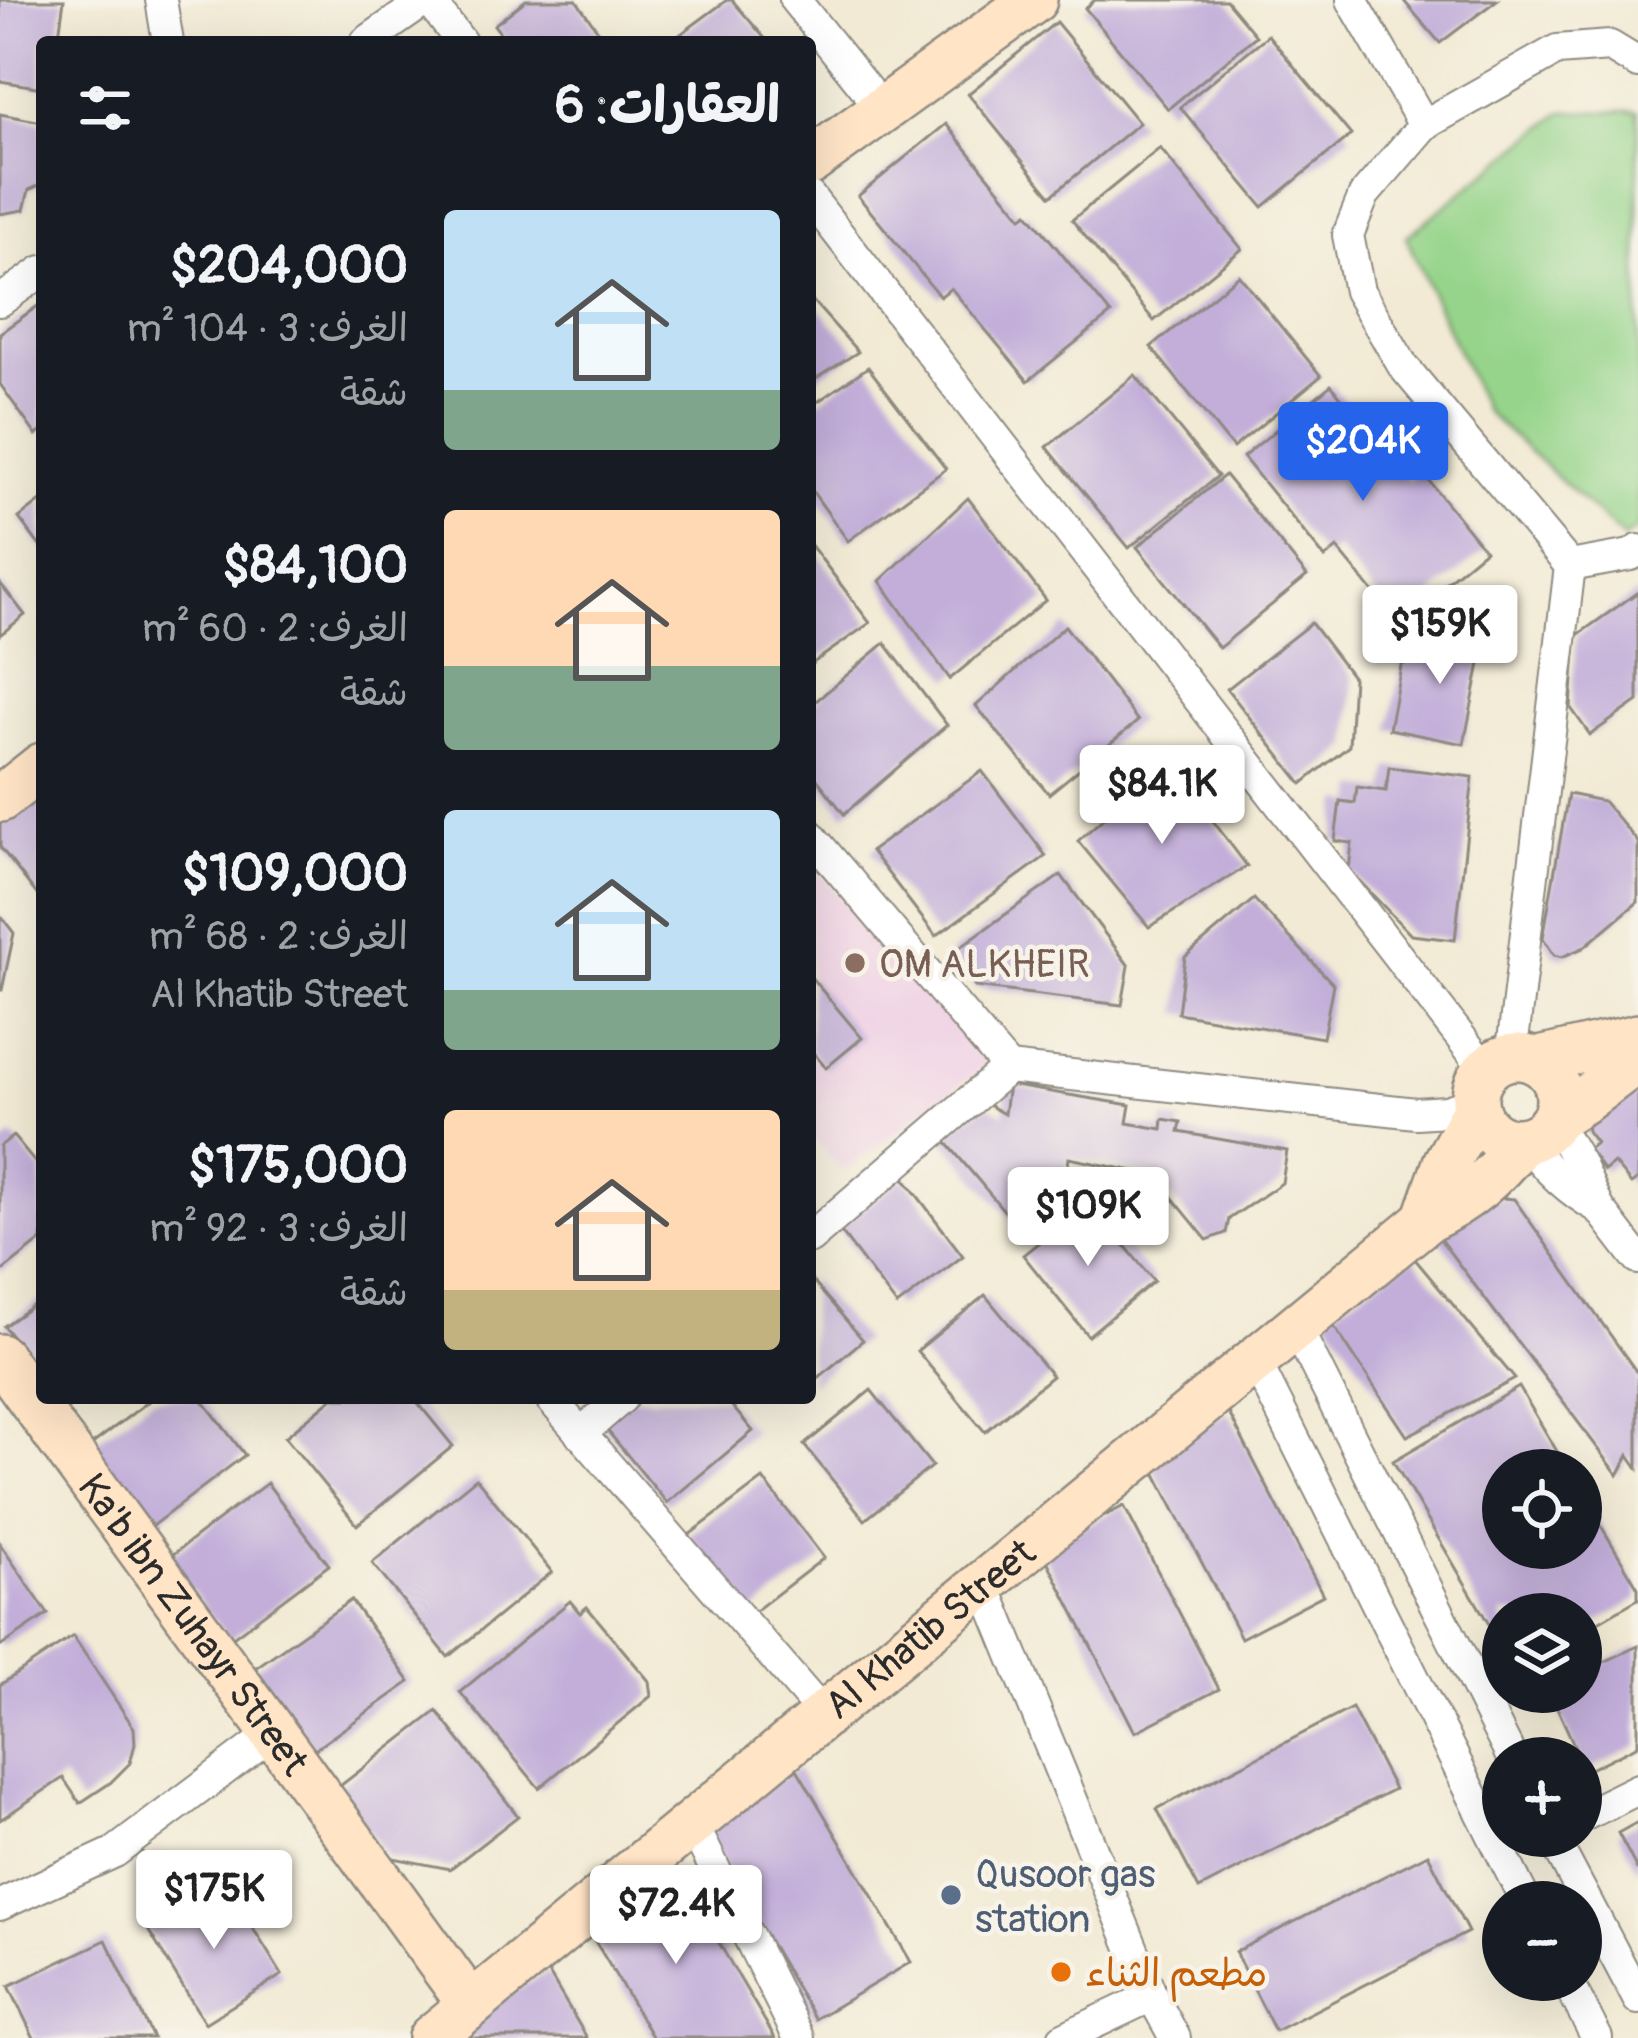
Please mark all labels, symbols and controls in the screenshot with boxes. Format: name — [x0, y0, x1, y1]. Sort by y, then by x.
text: العقارات: 6 — [555, 74, 780, 138]
icon: filters — [72, 75, 138, 141]
text: $204,000 — [170, 234, 408, 298]
icon: home — [540, 258, 684, 402]
text: الغرف: 3 · 104 m² — [127, 304, 408, 353]
text: شقة — [340, 368, 408, 417]
pin: $204K — [1279, 402, 1447, 504]
text: $204K — [1305, 416, 1421, 465]
text: $84,100 — [223, 534, 408, 598]
icon: home — [540, 558, 684, 702]
pin: $159K — [1356, 585, 1524, 687]
text: $159K — [1389, 599, 1491, 648]
text: الغرف: 2 · 60 m² — [142, 604, 408, 653]
text: شقة — [340, 668, 408, 717]
pin: $84.1K — [1064, 745, 1260, 847]
text: $84.1K — [1107, 759, 1217, 808]
text: $109,000 — [182, 842, 408, 906]
icon: home — [540, 858, 684, 1002]
text: الغرف: 2 · 68 m² — [149, 912, 408, 961]
place label: OM ALKHEIR — [879, 940, 1090, 989]
marker: OM ALKHEIR — [842, 950, 868, 976]
text: Al Khatib Street — [150, 970, 408, 1019]
text: $175,000 — [188, 1134, 408, 1198]
icon: home — [540, 1158, 684, 1302]
pin: $109K — [1004, 1167, 1172, 1269]
text: $109K — [1035, 1181, 1141, 1230]
text: الغرف: 3 · 92 m² — [150, 1204, 408, 1253]
text: شقة — [340, 1268, 408, 1317]
map controls — [1482, 1449, 1602, 2001]
button: locate — [1482, 1449, 1602, 1569]
street label: Ka'b ibn Zuhayr Street — [67, 1464, 319, 1786]
street label: Al Khatib Street — [815, 1529, 1046, 1730]
button: layers — [1482, 1593, 1602, 1713]
button: + — [1482, 1737, 1602, 1857]
pin: $175K — [130, 1850, 298, 1952]
place label: Qusoor gas station — [975, 1850, 1155, 1944]
text: $175K — [163, 1864, 265, 1913]
pin: $72.4K — [578, 1865, 774, 1967]
text: $72.4K — [617, 1879, 735, 1928]
button: − — [1482, 1881, 1602, 2001]
marker: Qusoor gas station — [938, 1882, 964, 1908]
place label: مطعم الثناء — [1085, 1949, 1267, 2002]
marker: مطعم الثناء — [1048, 1959, 1074, 1985]

